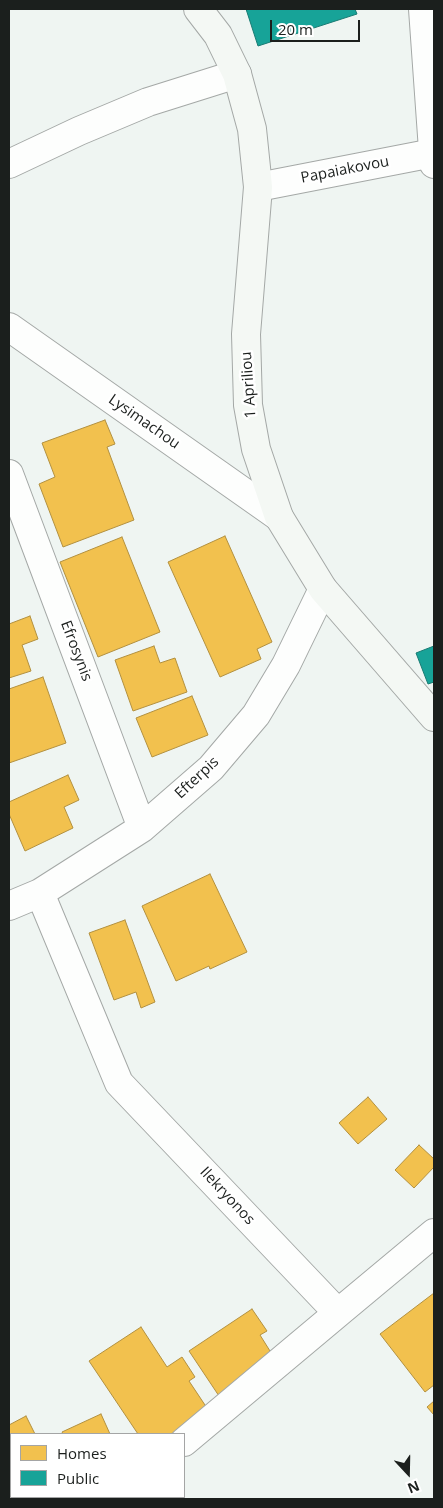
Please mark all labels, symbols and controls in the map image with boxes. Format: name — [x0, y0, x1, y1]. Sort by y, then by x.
scale bar — [273, 10, 363, 42]
text: 20 m — [278, 19, 313, 39]
street label: Papaiakovou — [299, 153, 391, 187]
street label: 1 Apriliou — [238, 351, 260, 419]
street label: Lysimachou — [105, 391, 183, 453]
street label: Efrosynis — [56, 618, 96, 684]
street label: Efterpis — [171, 753, 223, 803]
street label: Ilekryonos — [196, 1163, 258, 1229]
legend — [10, 1433, 185, 1498]
text: Homes — [57, 1443, 107, 1463]
north arrow — [383, 1448, 433, 1498]
text: Public — [57, 1468, 99, 1488]
text: N — [405, 1477, 422, 1498]

